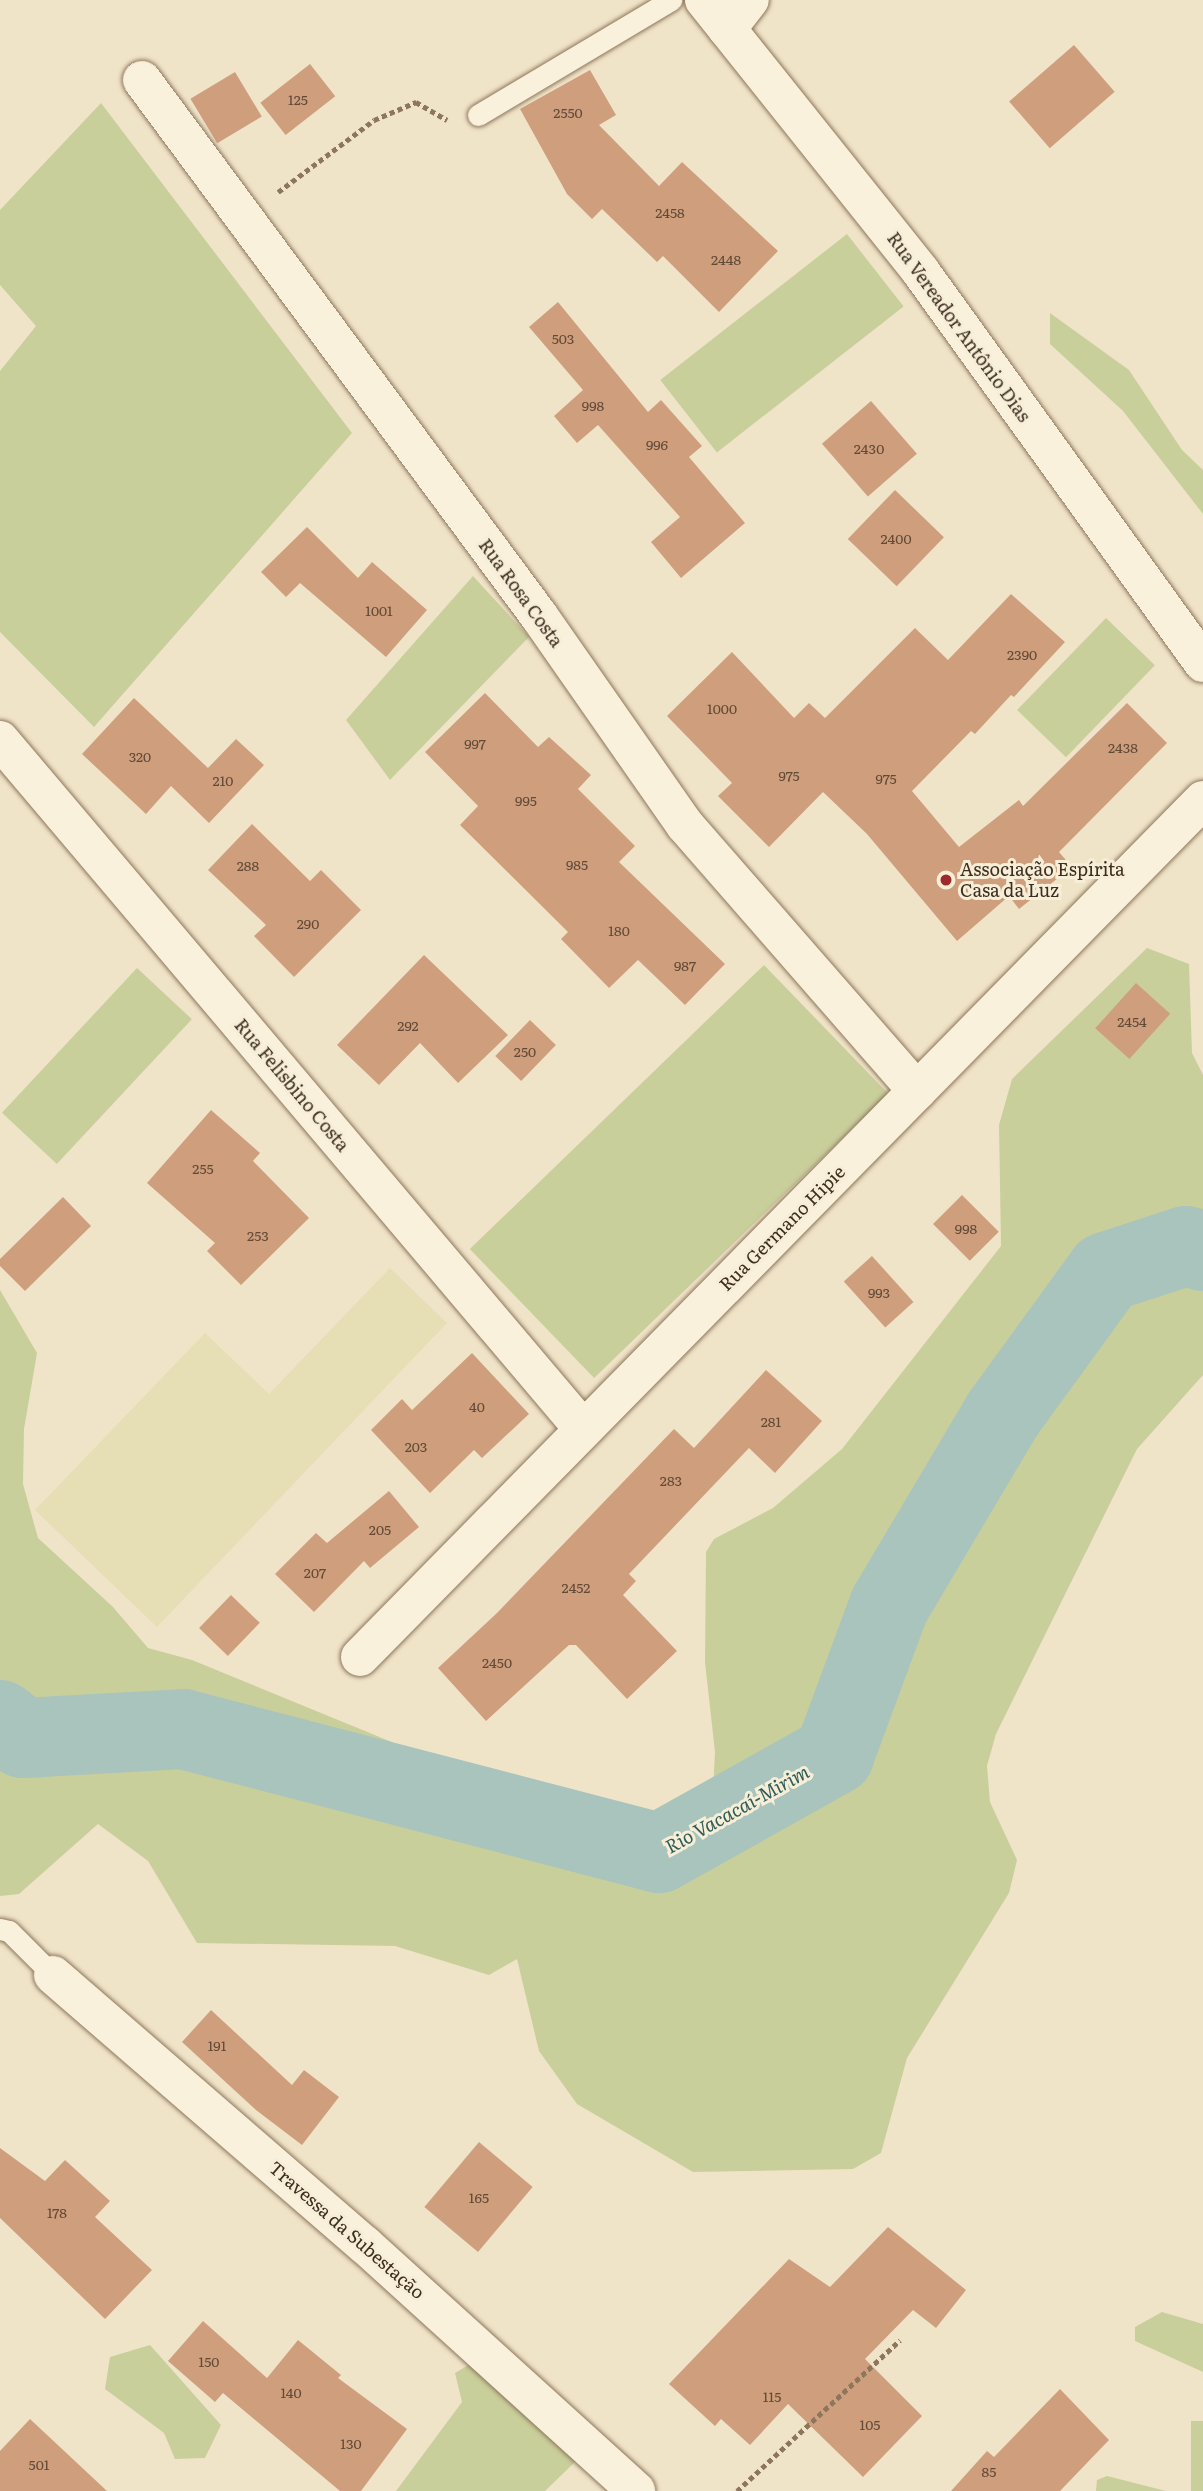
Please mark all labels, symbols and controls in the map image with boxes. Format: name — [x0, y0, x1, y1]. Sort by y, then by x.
house number: 125 — [288, 91, 308, 107]
house number: 2550 — [553, 104, 583, 120]
house number: 2458 — [655, 204, 685, 220]
street label: Rua Vereador Antônio Dias — [883, 228, 1035, 426]
house number: 2448 — [711, 251, 741, 267]
house number: 503 — [552, 330, 574, 346]
house number: 998 — [582, 397, 604, 413]
house number: 996 — [646, 436, 668, 452]
house number: 2430 — [854, 440, 884, 456]
house number: 2400 — [881, 530, 911, 546]
street label: Rua Rosa Costa — [474, 535, 568, 651]
house number: 1001 — [365, 602, 393, 618]
house number: 2390 — [1007, 646, 1037, 662]
house number: 1000 — [707, 700, 737, 716]
house number: 997 — [464, 735, 486, 751]
house number: 2438 — [1108, 739, 1138, 755]
house number: 320 — [129, 748, 151, 764]
house number: 975 — [778, 767, 800, 783]
house number: 975 — [875, 770, 897, 786]
house number: 210 — [213, 772, 233, 788]
house number: 995 — [515, 792, 537, 808]
house number: 985 — [566, 856, 588, 872]
house number: 288 — [237, 857, 259, 873]
place label: Associação Espírita Casa da Luz — [960, 859, 1125, 902]
marker: Associação Espírita Casa da Luz — [938, 872, 954, 888]
house number: 290 — [297, 915, 319, 931]
house number: 180 — [608, 922, 630, 938]
house number: 987 — [674, 957, 696, 973]
house number: 2454 — [1117, 1013, 1147, 1029]
street label: Rua Felisbino Costa — [230, 1014, 354, 1156]
house number: 292 — [397, 1017, 419, 1033]
house number: 250 — [514, 1043, 536, 1059]
house number: 255 — [192, 1160, 214, 1176]
street label: Rua Germano Hipie — [715, 1161, 849, 1295]
house number: 998 — [955, 1220, 977, 1236]
house number: 253 — [247, 1227, 269, 1243]
house number: 993 — [868, 1284, 890, 1300]
house number: 40 — [469, 1398, 485, 1414]
house number: 281 — [761, 1413, 781, 1429]
house number: 203 — [405, 1438, 427, 1454]
house number: 283 — [660, 1472, 682, 1488]
house number: 205 — [369, 1521, 391, 1537]
house number: 207 — [304, 1564, 326, 1580]
house number: 2452 — [562, 1579, 590, 1595]
house number: 2450 — [482, 1654, 512, 1670]
water label: Rio Vacacaí-Mirim — [661, 1760, 813, 1858]
house number: 191 — [208, 2037, 226, 2053]
street label: Travessa da Subestação — [265, 2157, 429, 2303]
house number: 165 — [469, 2189, 489, 2205]
house number: 178 — [47, 2204, 67, 2220]
house number: 150 — [199, 2353, 219, 2369]
house number: 140 — [281, 2384, 301, 2400]
house number: 115 — [763, 2388, 781, 2404]
house number: 105 — [860, 2416, 880, 2432]
house number: 130 — [340, 2435, 362, 2451]
house number: 501 — [29, 2456, 49, 2472]
house number: 85 — [982, 2463, 996, 2479]

